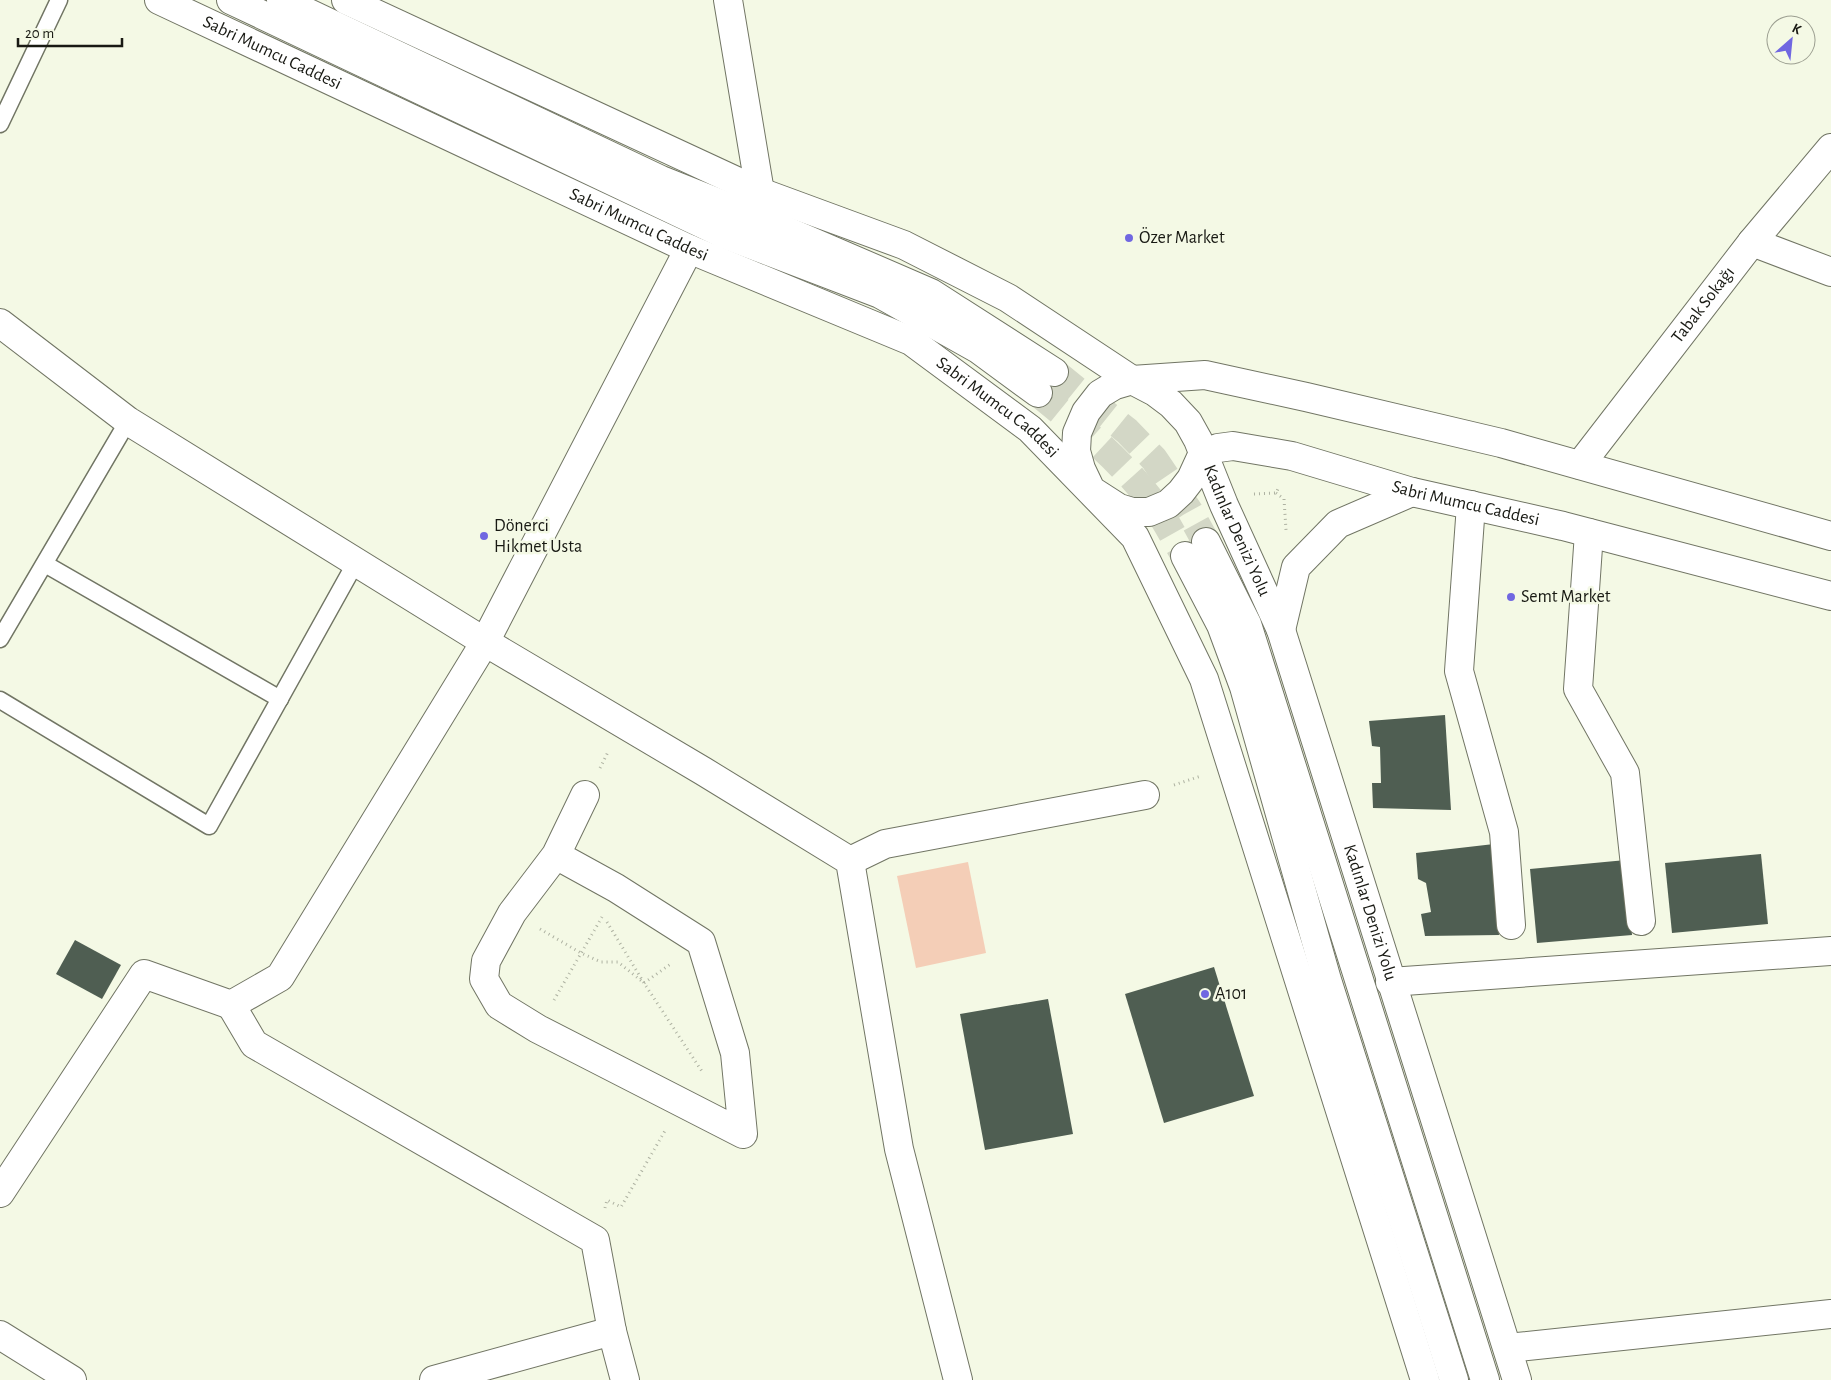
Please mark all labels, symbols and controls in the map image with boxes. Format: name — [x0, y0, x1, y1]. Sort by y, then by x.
street label: Sabri Mumcu Caddesi — [200, 13, 344, 93]
scale bar — [18, 15, 121, 47]
north arrow — [1766, 15, 1816, 65]
text: K — [1790, 21, 1804, 38]
text: 20 m — [25, 26, 54, 41]
street label: Sabri Mumcu Caddesi — [567, 185, 711, 265]
place label: Özer Market — [1139, 227, 1225, 247]
marker: Özer Market — [1123, 232, 1135, 244]
street label: Tabak Sokağı — [1668, 263, 1738, 347]
street label: Sabri Mumcu Caddesi — [933, 354, 1062, 461]
street label: Kadınlar Denizi Yolu — [1200, 462, 1273, 599]
street label: Sabri Mumcu Caddesi — [1390, 478, 1541, 529]
place label: Dönerci Hikmet Usta — [494, 517, 582, 556]
marker: Dönerci Hikmet Usta — [478, 530, 490, 542]
place label: Semt Market — [1521, 588, 1611, 606]
marker: Semt Market — [1505, 591, 1517, 603]
street label: Kadınlar Denizi Yolu — [1340, 842, 1400, 983]
place label: A101 — [1215, 985, 1247, 1003]
marker: A101 — [1199, 988, 1211, 1000]

